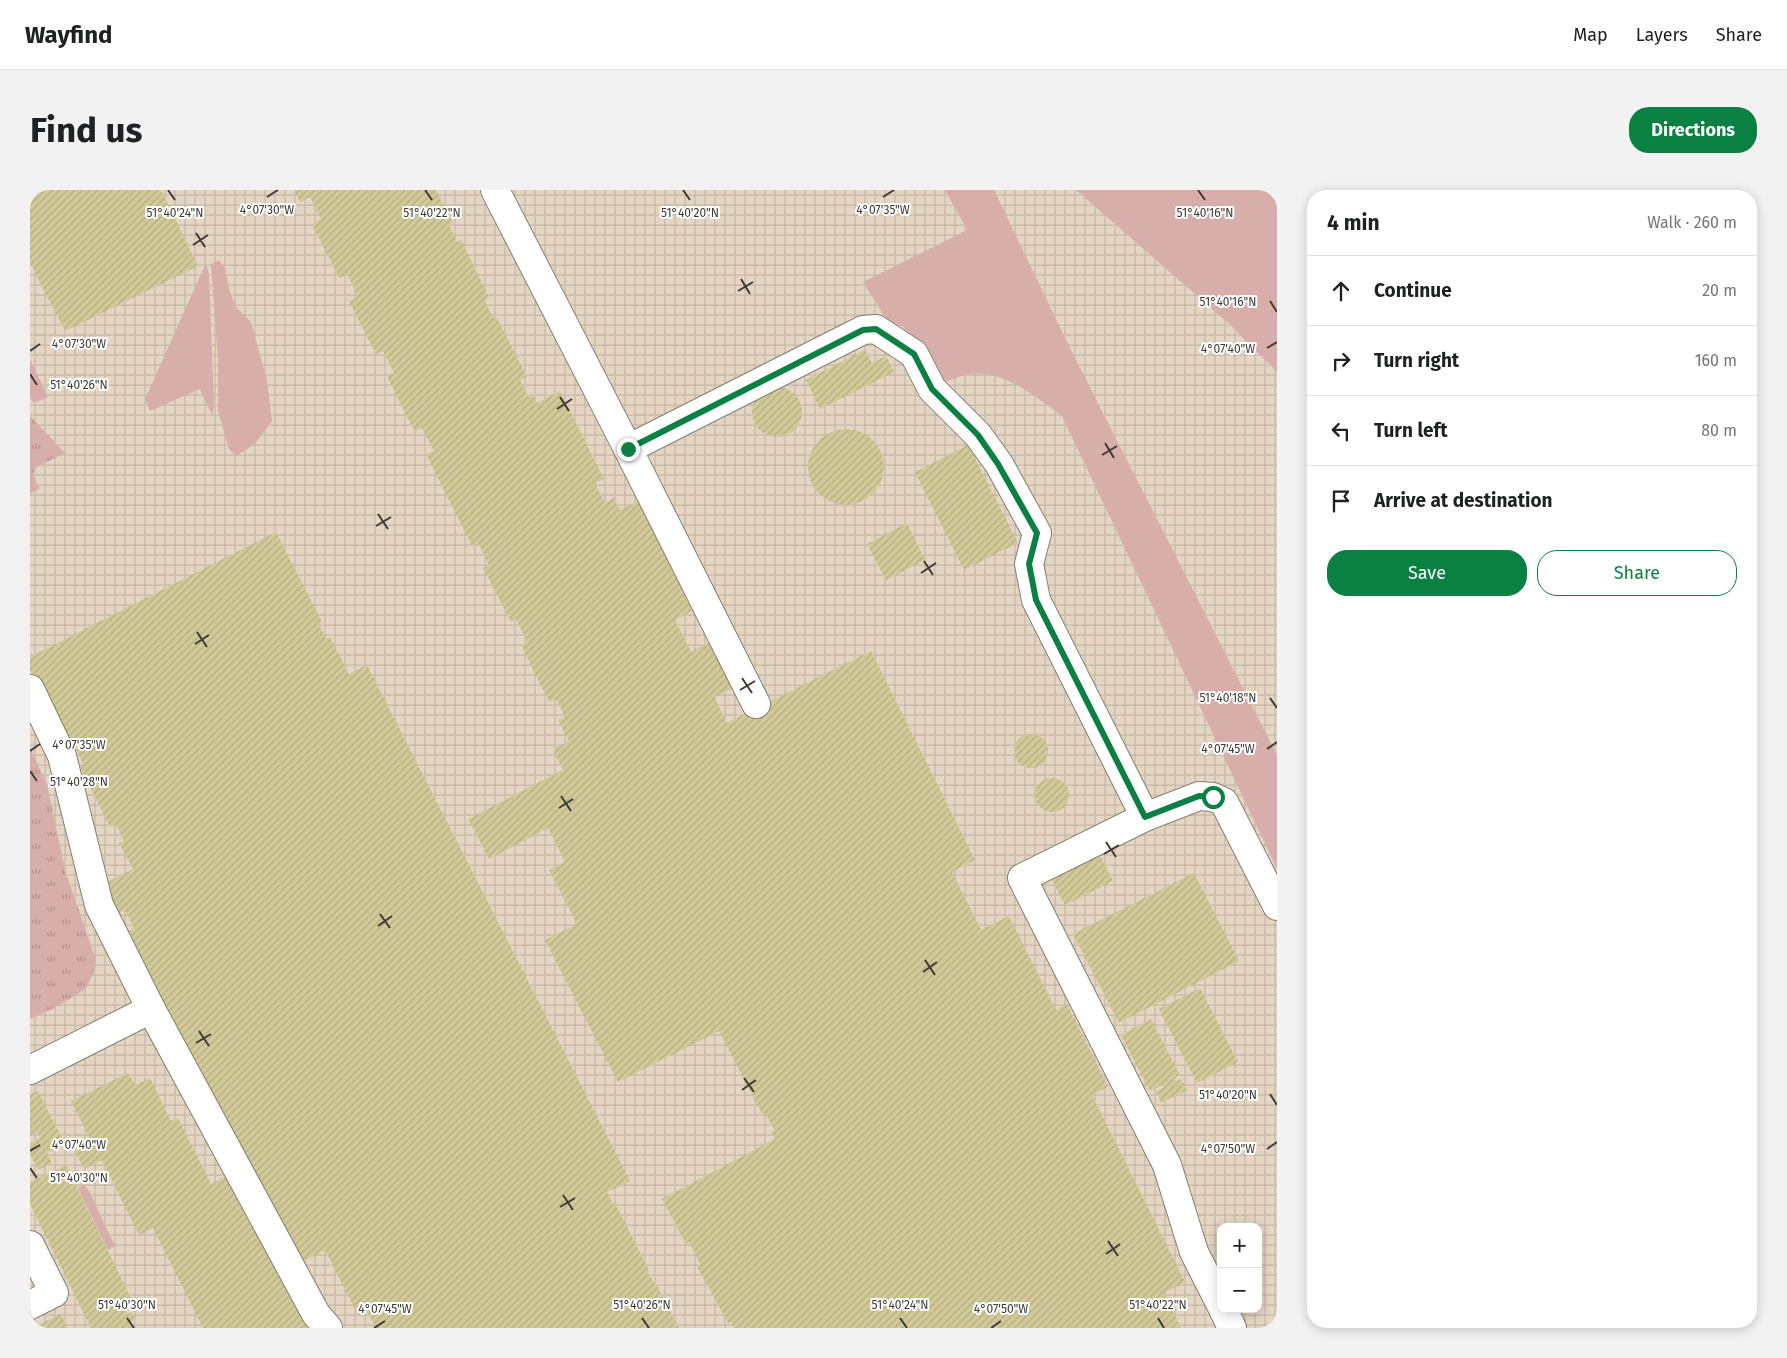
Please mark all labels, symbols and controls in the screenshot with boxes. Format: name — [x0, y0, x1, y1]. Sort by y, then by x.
text: Wayfind — [25, 21, 112, 49]
text: Map — [1573, 24, 1608, 46]
text: Layers — [1636, 24, 1688, 46]
text: Share — [1716, 24, 1762, 46]
button: Directions — [1629, 107, 1757, 153]
text: Find us — [30, 109, 142, 151]
text: 4°07'30"W — [240, 203, 294, 217]
text: 4°07'35"W — [856, 203, 910, 217]
text: 51°40'24"N — [147, 206, 203, 220]
text: 51°40'22"N — [403, 206, 461, 220]
text: 51°40'20"N — [661, 206, 719, 220]
text: 51°40'16"N — [1177, 206, 1233, 220]
text: 4 min — [1327, 210, 1380, 236]
text: Walk · 260 m — [1647, 213, 1737, 232]
icon: ahead — [1327, 277, 1355, 305]
text: Continue — [1374, 279, 1452, 302]
text: 20 m — [1702, 281, 1737, 300]
text: 51°40'16"N — [1200, 295, 1256, 309]
text: 4°07'30"W — [52, 337, 106, 351]
text: 4°07'40"W — [1201, 342, 1255, 356]
icon: right — [1327, 347, 1355, 375]
text: Turn right — [1374, 349, 1459, 372]
text: 160 m — [1695, 351, 1737, 370]
text: 51°40'26"N — [50, 378, 108, 392]
icon: left — [1327, 417, 1355, 445]
text: Turn left — [1374, 419, 1448, 442]
text: 80 m — [1701, 421, 1737, 440]
route end — [617, 438, 640, 461]
icon: arrive — [1327, 487, 1355, 515]
text: Arrive at destination — [1374, 489, 1553, 512]
button: Save — [1327, 550, 1527, 596]
button: Share — [1537, 550, 1737, 596]
text: 51°40'18"N — [1199, 691, 1257, 705]
text: 4°07'35"W — [52, 738, 106, 752]
text: 4°07'45"W — [1201, 742, 1255, 756]
text: 51°40'28"N — [50, 775, 108, 789]
route start — [1202, 786, 1225, 809]
text: 51°40'20"N — [1199, 1088, 1257, 1102]
text: 4°07'40"W — [52, 1138, 106, 1152]
text: 4°07'50"W — [1201, 1142, 1255, 1156]
text: 51°40'30"N — [50, 1171, 108, 1185]
map controls — [1217, 1223, 1262, 1313]
button: + — [1217, 1223, 1262, 1268]
button: − — [1217, 1268, 1262, 1313]
text: 51°40'30"N — [98, 1298, 156, 1312]
text: 51°40'26"N — [613, 1298, 671, 1312]
text: 51°40'24"N — [872, 1298, 928, 1312]
text: 51°40'22"N — [1129, 1298, 1187, 1312]
text: 4°07'45"W — [358, 1302, 412, 1316]
text: 4°07'50"W — [974, 1302, 1028, 1316]

